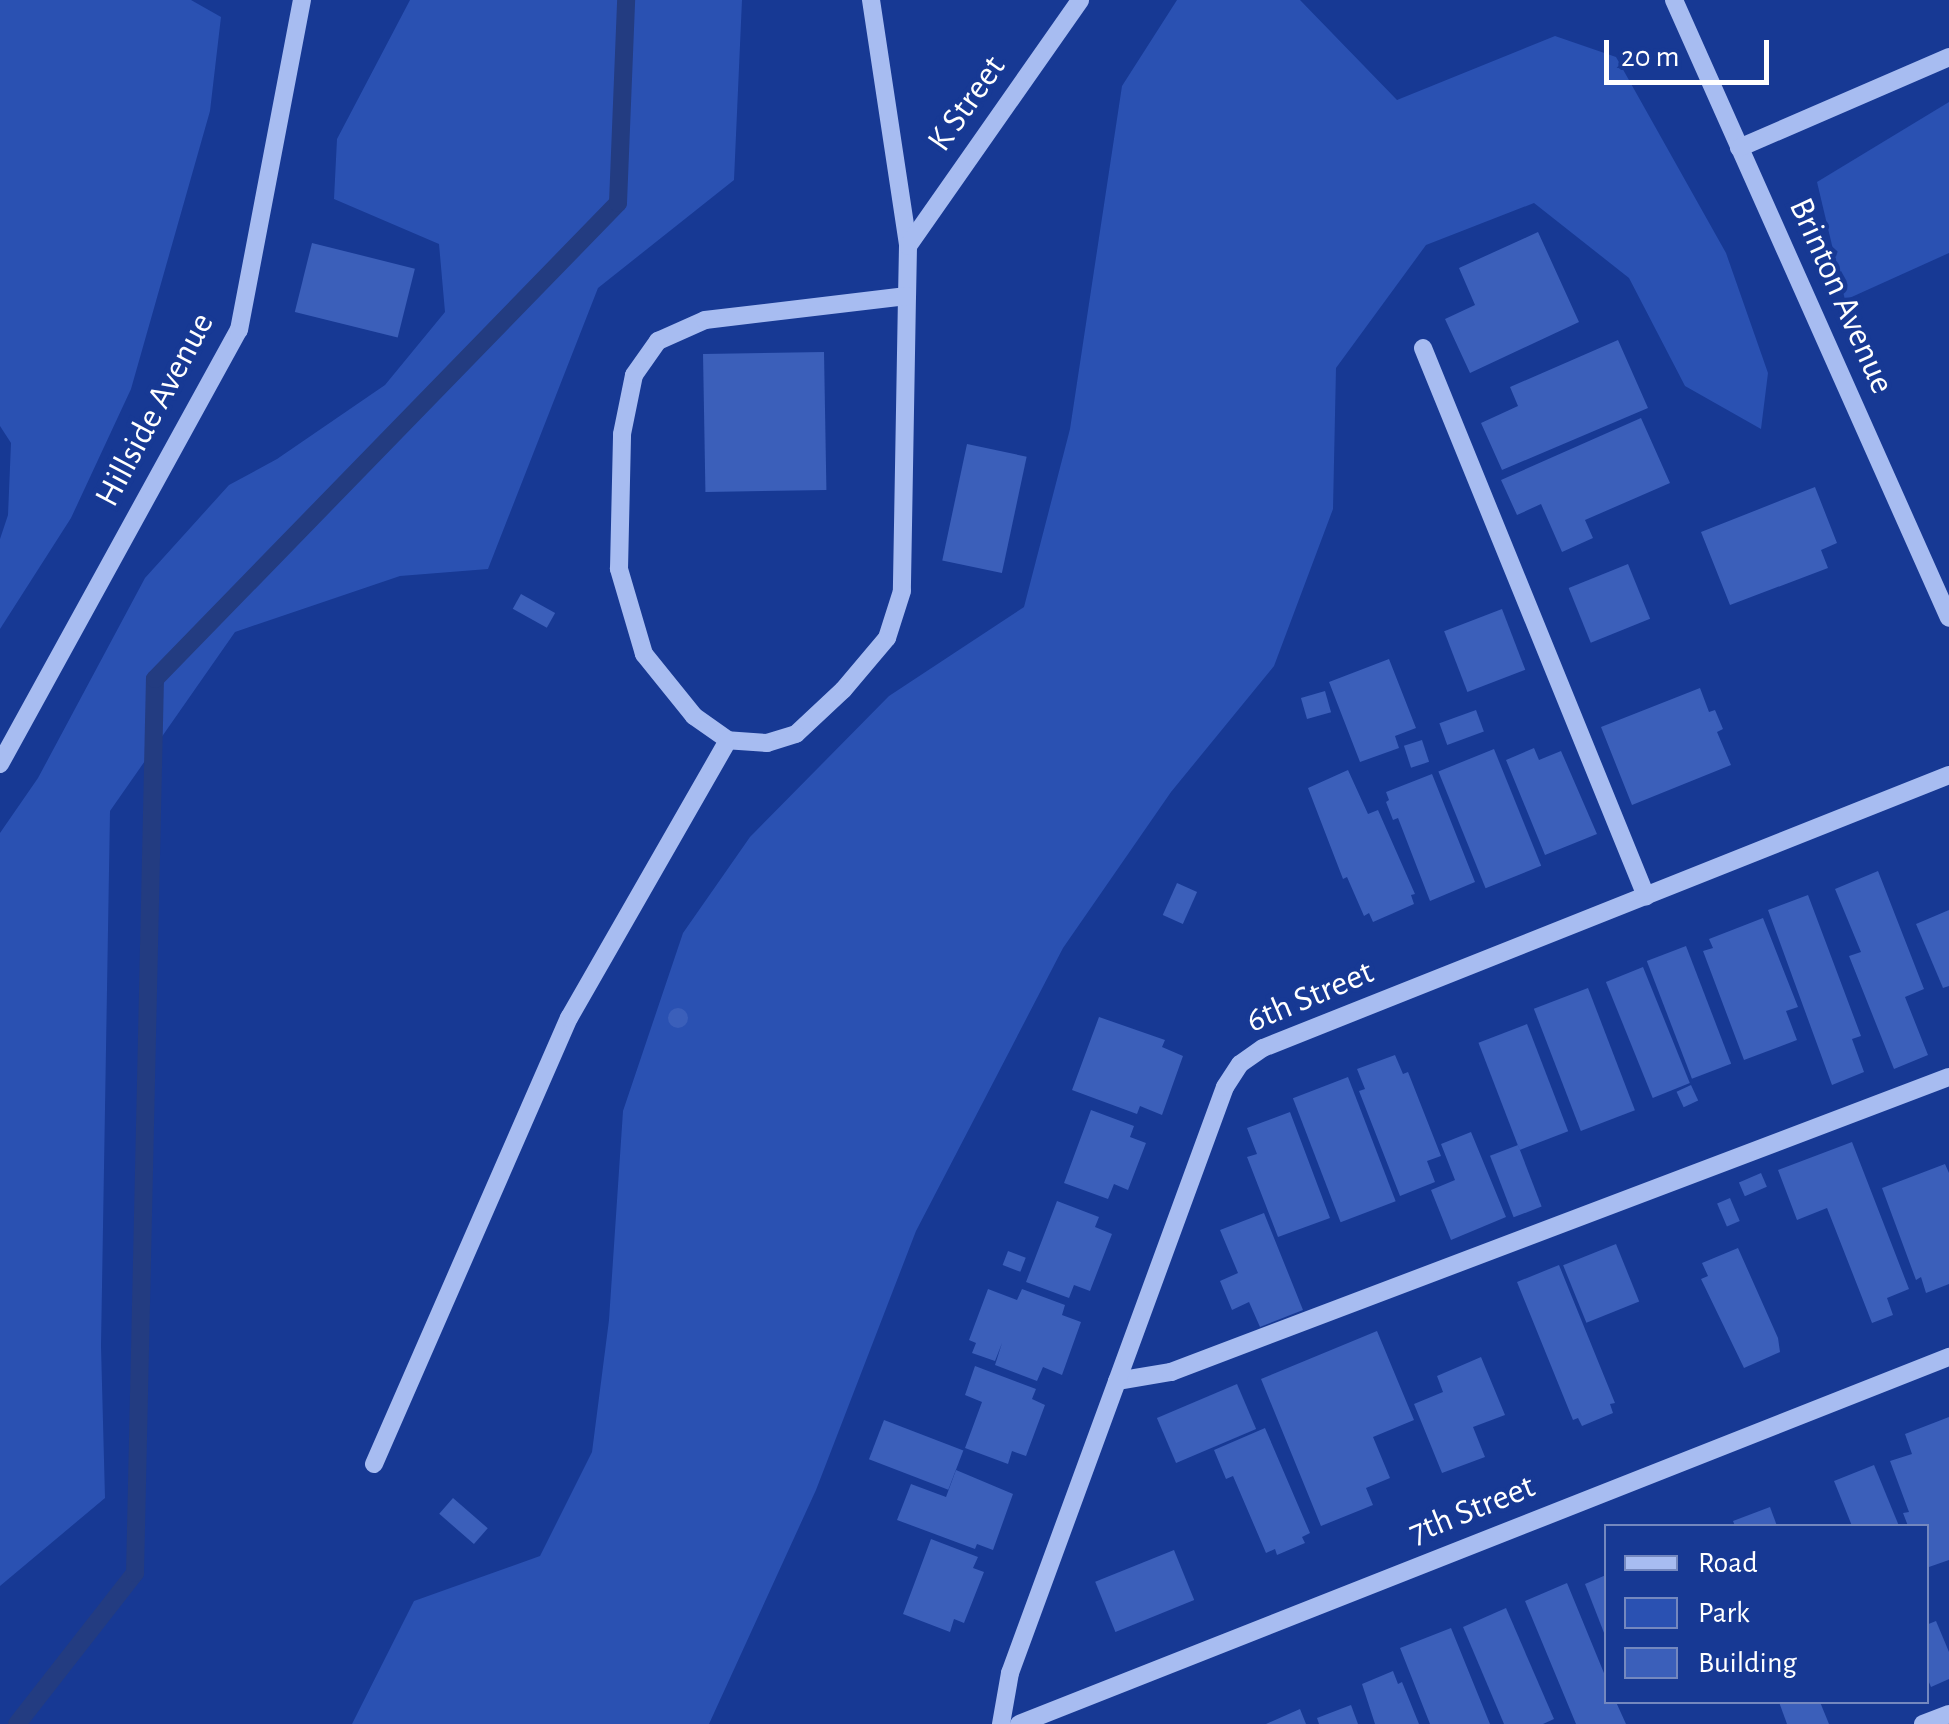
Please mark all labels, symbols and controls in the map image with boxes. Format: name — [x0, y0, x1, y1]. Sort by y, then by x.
scale bar — [1609, 20, 1774, 82]
text: 20 m — [1621, 42, 1679, 72]
street label: K Street — [919, 48, 1015, 160]
street label: Brinton Avenue — [1779, 192, 1903, 400]
street label: Hillside Avenue — [86, 306, 224, 514]
street label: 6th Street — [1240, 951, 1380, 1043]
street label: 7th Street — [1403, 1466, 1541, 1554]
legend — [1604, 1524, 1929, 1704]
text: Road — [1698, 1548, 1758, 1578]
text: Park — [1698, 1598, 1750, 1628]
text: Building — [1698, 1648, 1797, 1678]

